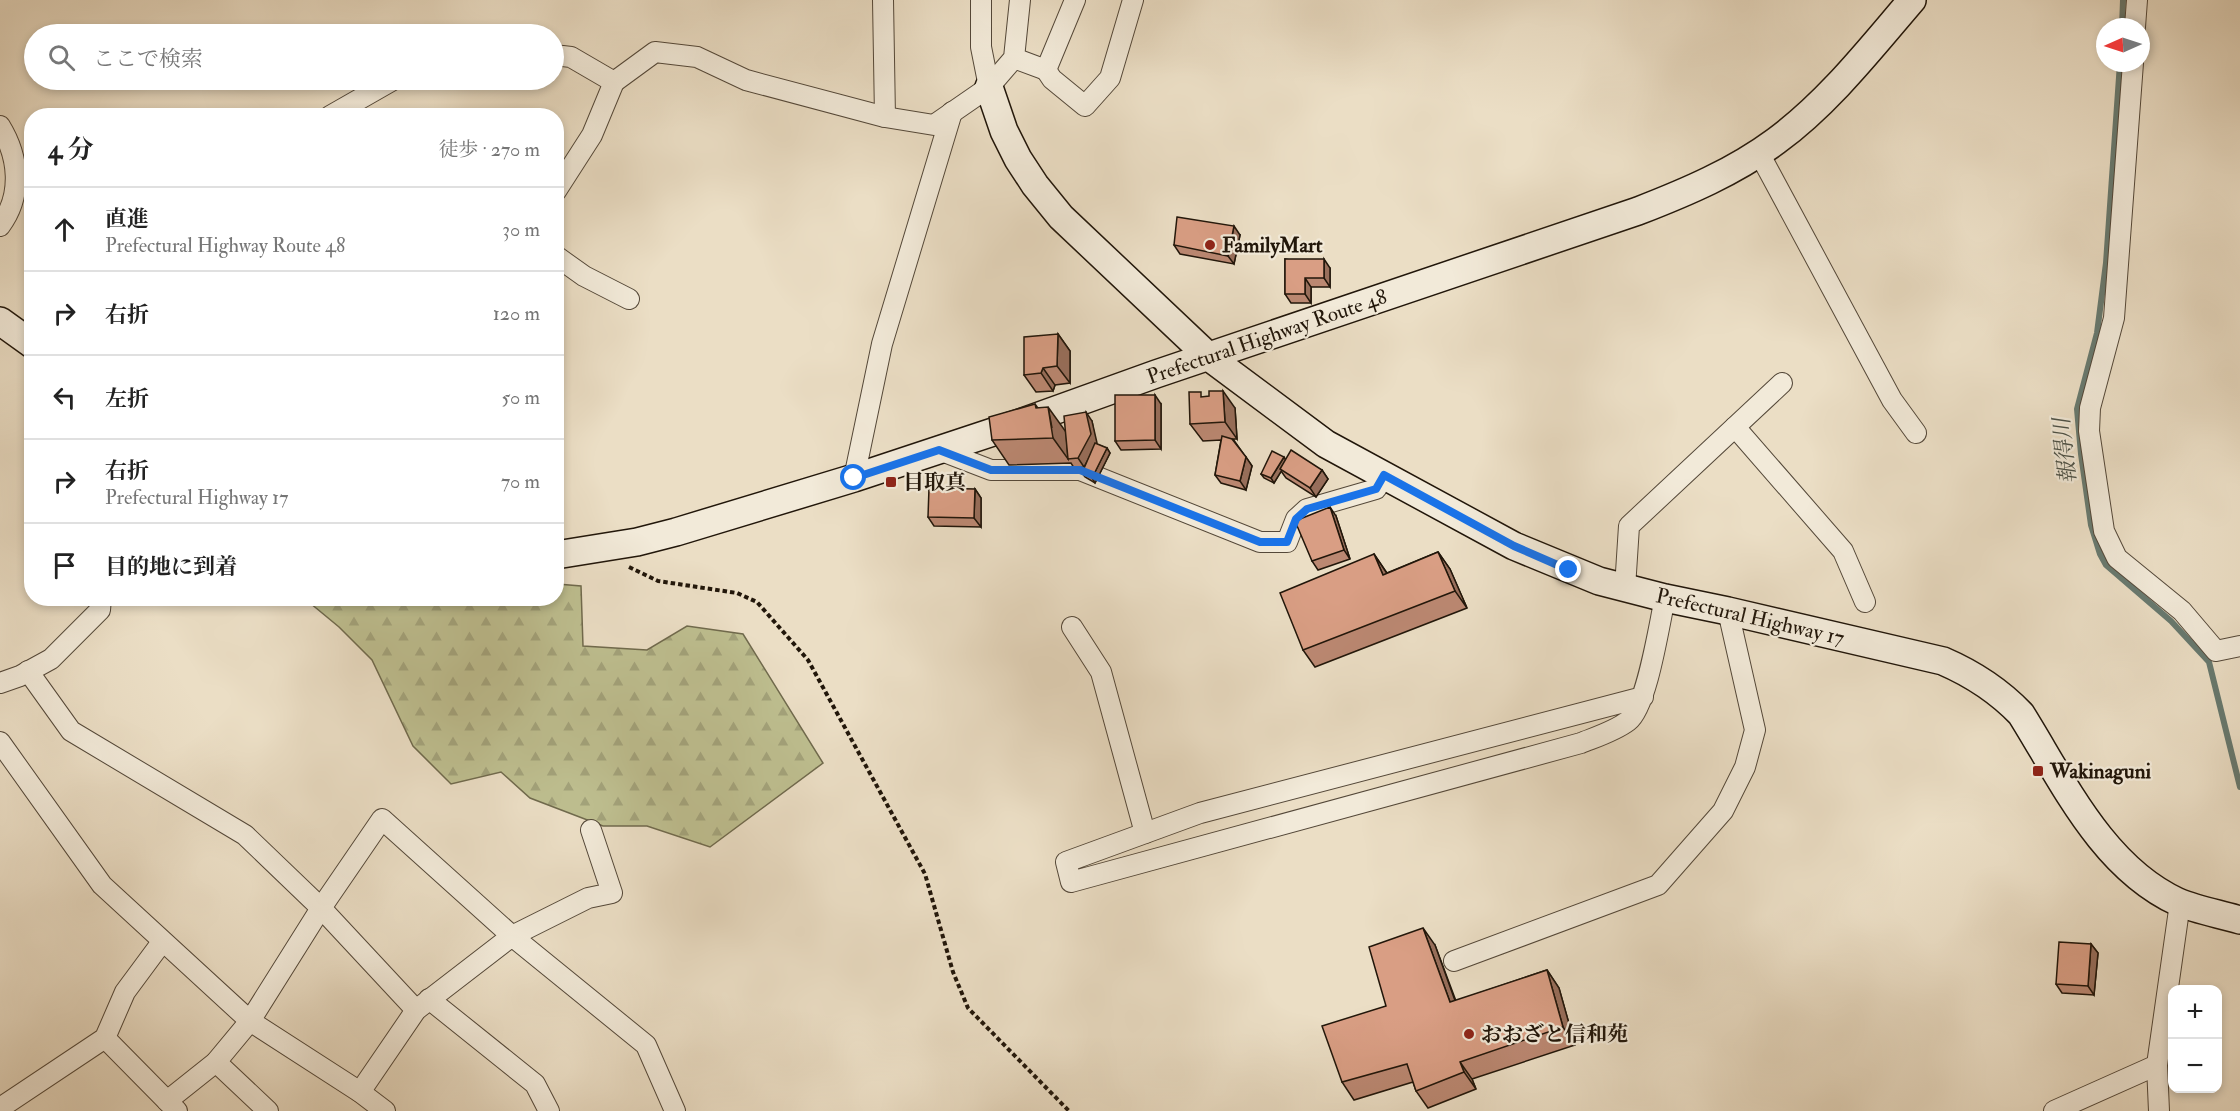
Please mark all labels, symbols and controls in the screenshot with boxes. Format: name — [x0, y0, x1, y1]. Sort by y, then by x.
north arrow — [2096, 18, 2150, 72]
search box — [24, 24, 564, 90]
icon: search — [45, 41, 78, 74]
text: ここで検索 — [93, 45, 203, 73]
text: 4 分 — [48, 134, 94, 166]
text: 徒歩 · 270 m — [438, 137, 540, 162]
text: 直進 — [105, 205, 149, 233]
icon: ahead — [48, 213, 81, 246]
text: 30 m — [502, 217, 540, 242]
place label: FamilyMart — [1222, 232, 1323, 259]
text: Prefectural Highway Route 48 — [105, 233, 345, 258]
marker: FamilyMart — [1203, 238, 1217, 252]
street label: Prefectural Highway Route 48 — [1143, 283, 1391, 391]
icon: right — [48, 297, 81, 330]
text: 右折 — [105, 301, 149, 329]
text: 120 m — [493, 301, 540, 326]
icon: left — [48, 381, 81, 414]
text: 左折 — [105, 385, 149, 413]
text: 50 m — [501, 385, 540, 410]
water label: 報得川 — [2047, 415, 2082, 485]
text: 右折 — [105, 457, 149, 485]
route start — [840, 464, 866, 490]
icon: right — [48, 465, 81, 498]
text: 70 m — [501, 469, 540, 494]
place label: 目取真 — [903, 469, 966, 496]
marker: 目取真 — [884, 475, 898, 489]
text: Prefectural Highway 17 — [105, 485, 288, 510]
icon: arrive — [48, 549, 81, 582]
text: 目的地に到着 — [105, 553, 237, 581]
route end — [1555, 556, 1581, 582]
street label: Prefectural Highway 17 — [1653, 582, 1847, 652]
place label: Wakinaguni — [2049, 758, 2151, 785]
marker: Wakinaguni — [2031, 764, 2045, 778]
map controls — [2168, 985, 2222, 1093]
button: + — [2168, 985, 2222, 1039]
place label: おおざと信和苑 — [1481, 1021, 1628, 1048]
marker: おおざと信和苑 — [1462, 1027, 1476, 1041]
button: − — [2168, 1039, 2222, 1093]

